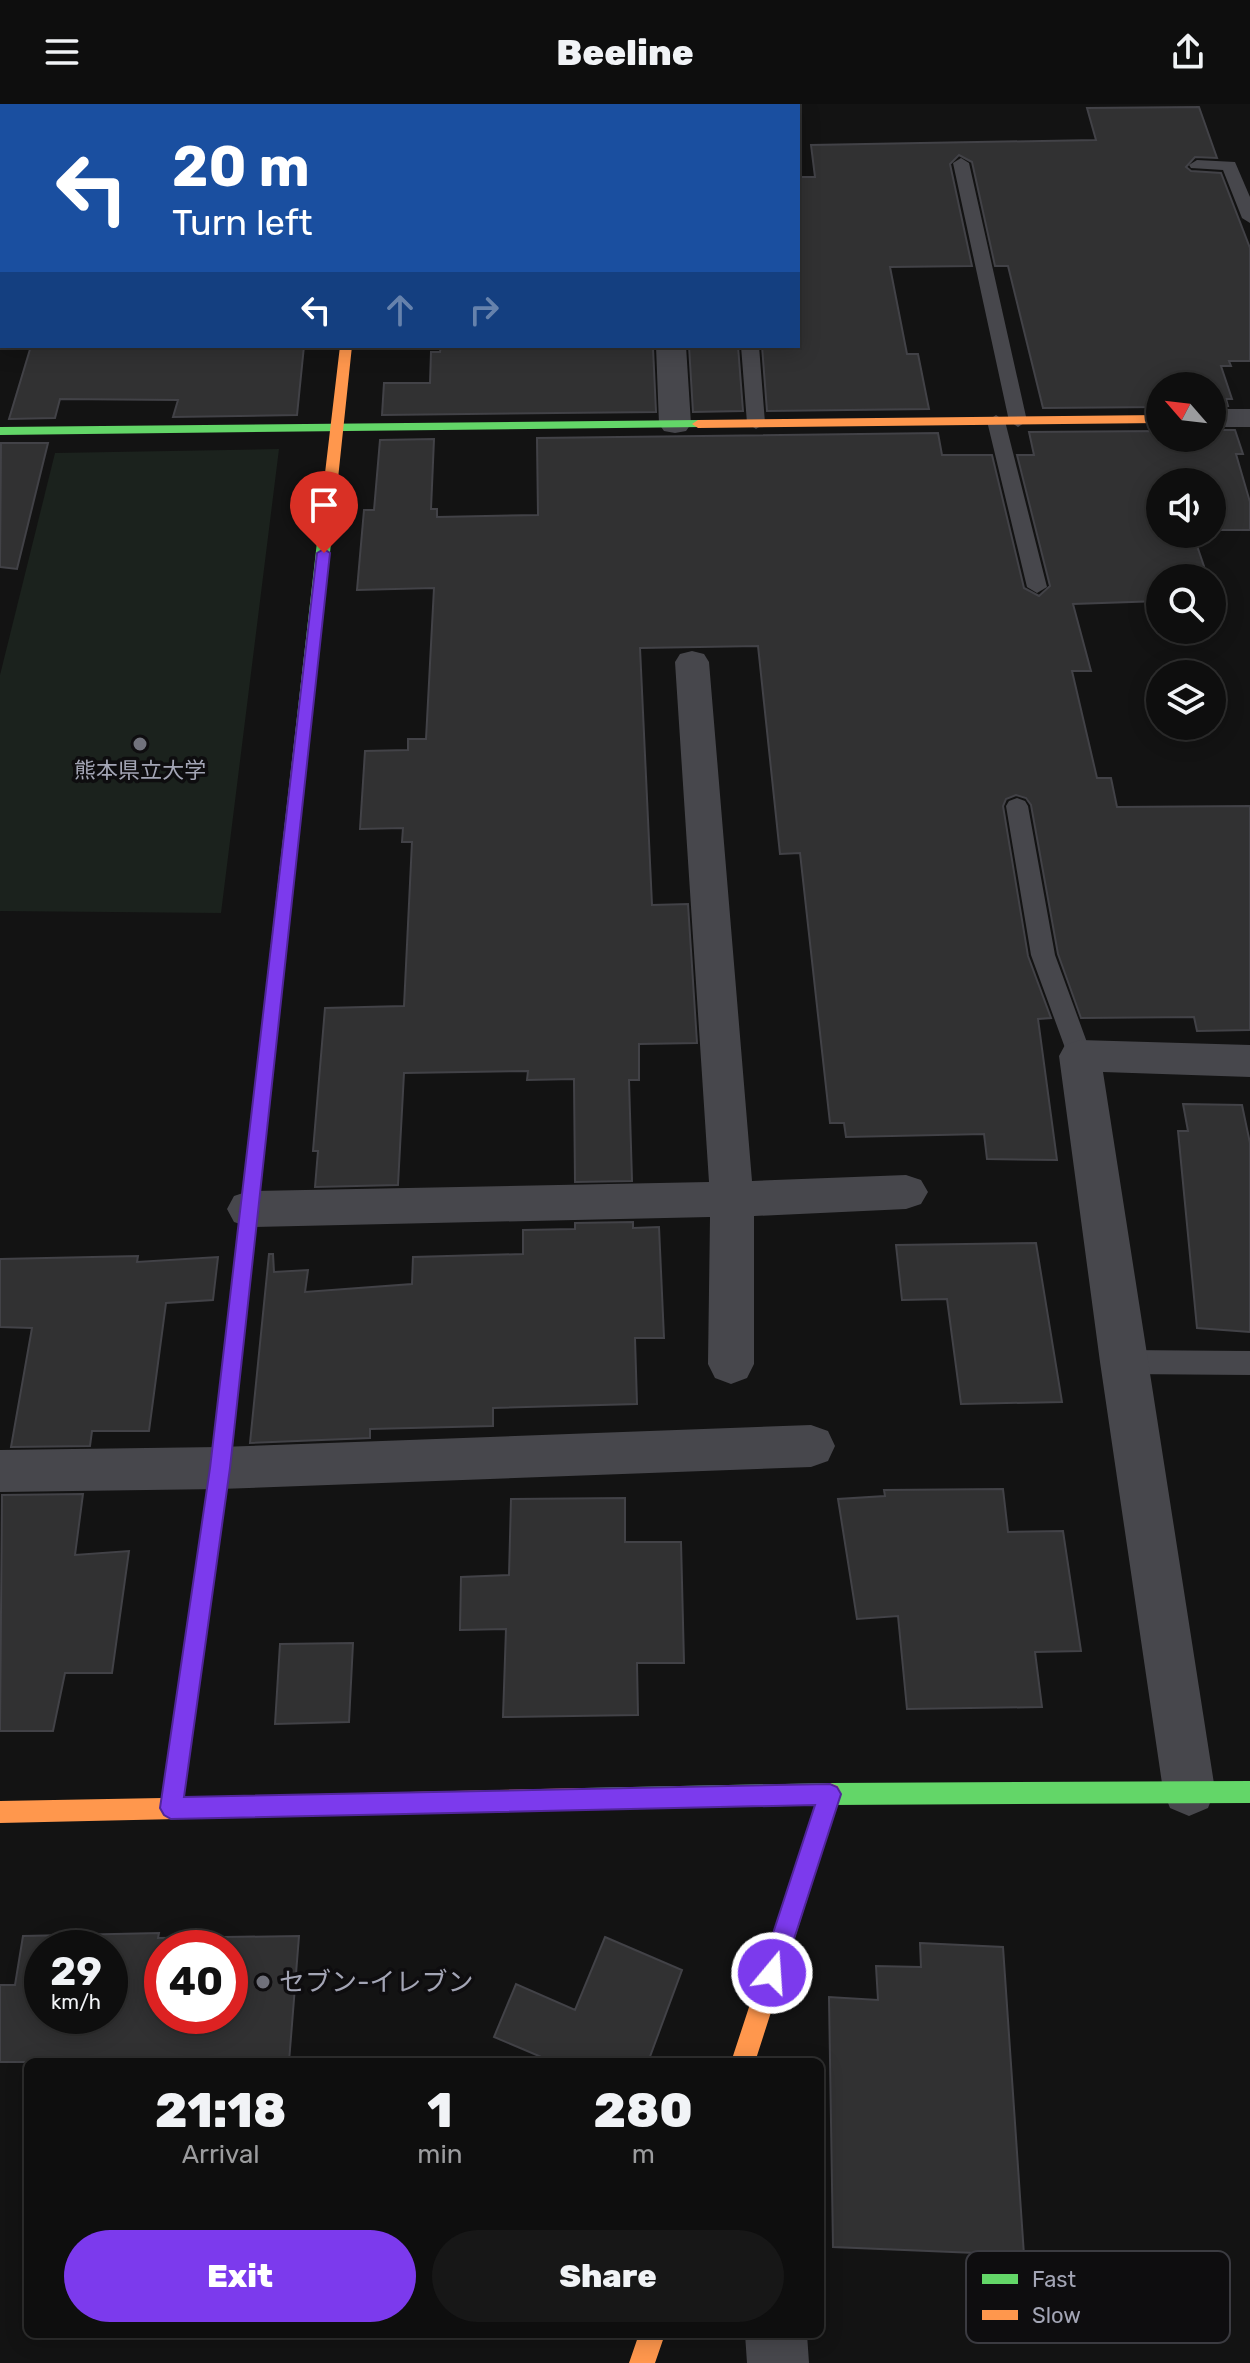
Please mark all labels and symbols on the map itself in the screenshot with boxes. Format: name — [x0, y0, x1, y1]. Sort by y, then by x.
north arrow — [1146, 372, 1226, 452]
pin — [290, 471, 358, 553]
marker: 熊本県立大学 — [131, 735, 149, 753]
place label: 熊本県立大学 — [74, 757, 206, 784]
speed limit sign: 40 — [144, 1930, 248, 2034]
position arrow — [730, 1931, 814, 2015]
place label: セブン-イレブン — [279, 1967, 474, 1998]
marker: セブン-イレブン — [254, 1973, 272, 1991]
legend — [966, 2251, 1230, 2343]
text: Fast — [1032, 2266, 1077, 2293]
text: Slow — [1032, 2302, 1081, 2329]

